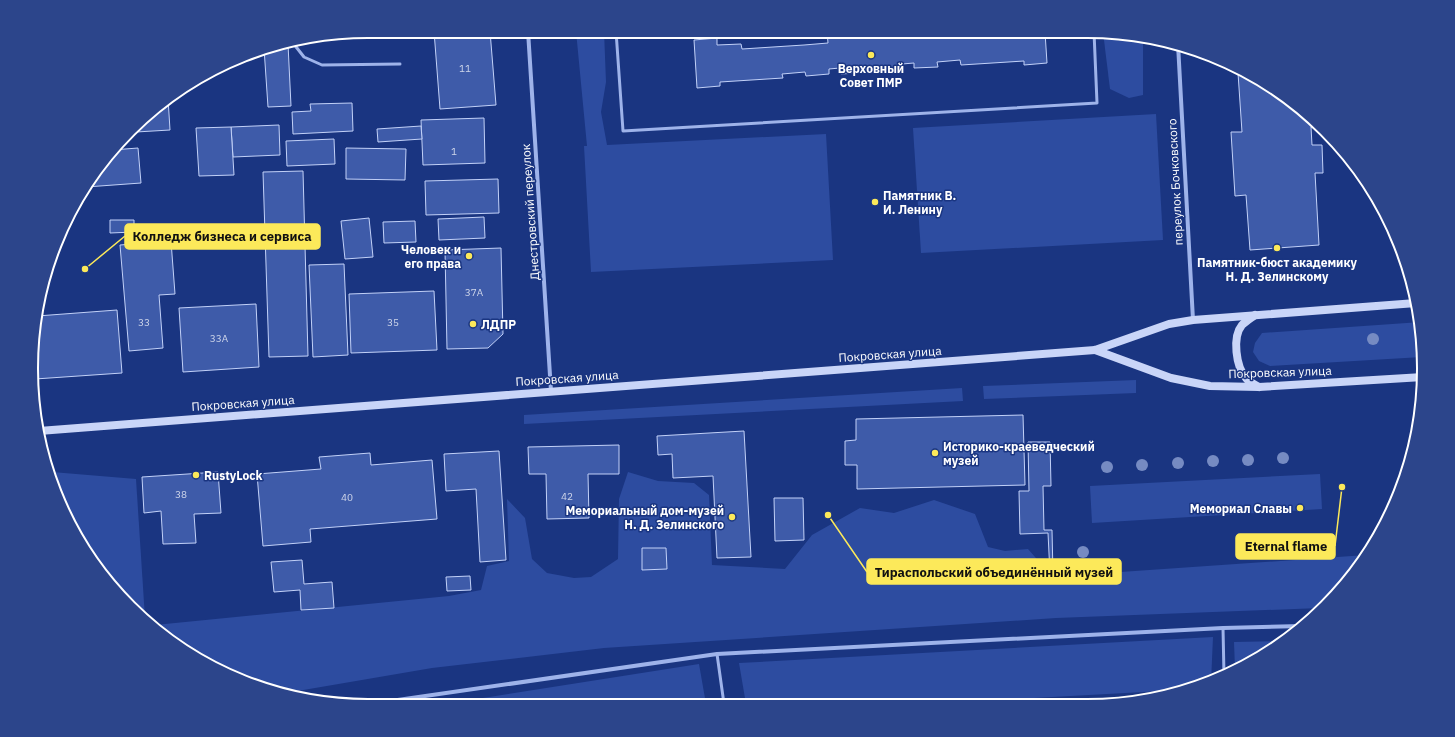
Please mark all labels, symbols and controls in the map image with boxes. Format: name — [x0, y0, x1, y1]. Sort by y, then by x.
marker: Верховный Совет ПМР — [866, 50, 876, 60]
place label: Верховный Совет ПМР — [838, 61, 904, 90]
house number: 11 — [459, 62, 471, 75]
street label: переулок Бочковского — [1164, 118, 1186, 246]
street label: Днестровский переулок — [518, 143, 542, 281]
house number: 1 — [451, 145, 457, 158]
place label: Памятник В. И. Ленину — [883, 188, 956, 217]
marker: Памятник В. И. Ленину — [870, 197, 880, 207]
callout: Колледж бизнеса и сервиса — [125, 224, 320, 249]
text: Колледж бизнеса и сервиса — [132, 228, 312, 245]
place label: Человек и его права — [401, 242, 461, 271]
marker: Памятник-бюст академику Н. Д. Зелинскому — [1272, 243, 1282, 253]
marker: Человек и его права — [464, 251, 474, 261]
place label: Памятник-бюст академику Н. Д. Зелинскому — [1197, 255, 1358, 284]
house number: 37А — [465, 286, 484, 299]
house number: 33 — [138, 316, 150, 329]
house number: 35 — [387, 316, 399, 329]
place label: ЛДПР — [481, 317, 516, 332]
marker: ЛДПР — [468, 319, 478, 329]
house number: 33А — [210, 332, 229, 345]
street label: Покровская улица — [838, 343, 943, 365]
street label: Покровская улица — [1228, 363, 1333, 381]
street label: Покровская улица — [515, 367, 620, 389]
street label: Покровская улица — [191, 392, 296, 414]
place label: Историко-краеведческий музей — [943, 439, 1095, 468]
marker: Историко-краеведческий музей — [930, 448, 940, 458]
place label: RustyLock — [204, 468, 262, 483]
marker: RustyLock — [191, 470, 201, 480]
house number: 38 — [175, 488, 187, 501]
house number: 42 — [561, 490, 573, 503]
house number: 40 — [341, 491, 353, 504]
place label: Мемориал Славы — [1190, 501, 1292, 516]
place label: Мемориальный дом-музей Н. Д. Зелинского — [565, 503, 724, 532]
marker: Мемориал Славы — [1295, 503, 1305, 513]
marker: Мемориальный дом-музей Н. Д. Зелинского — [727, 512, 737, 522]
callout: Eternal flame — [1236, 534, 1335, 559]
text: Eternal flame — [1245, 538, 1327, 555]
callout: Тираспольский объединённый музей — [867, 559, 1121, 584]
text: Тираспольский объединённый музей — [875, 564, 1113, 581]

